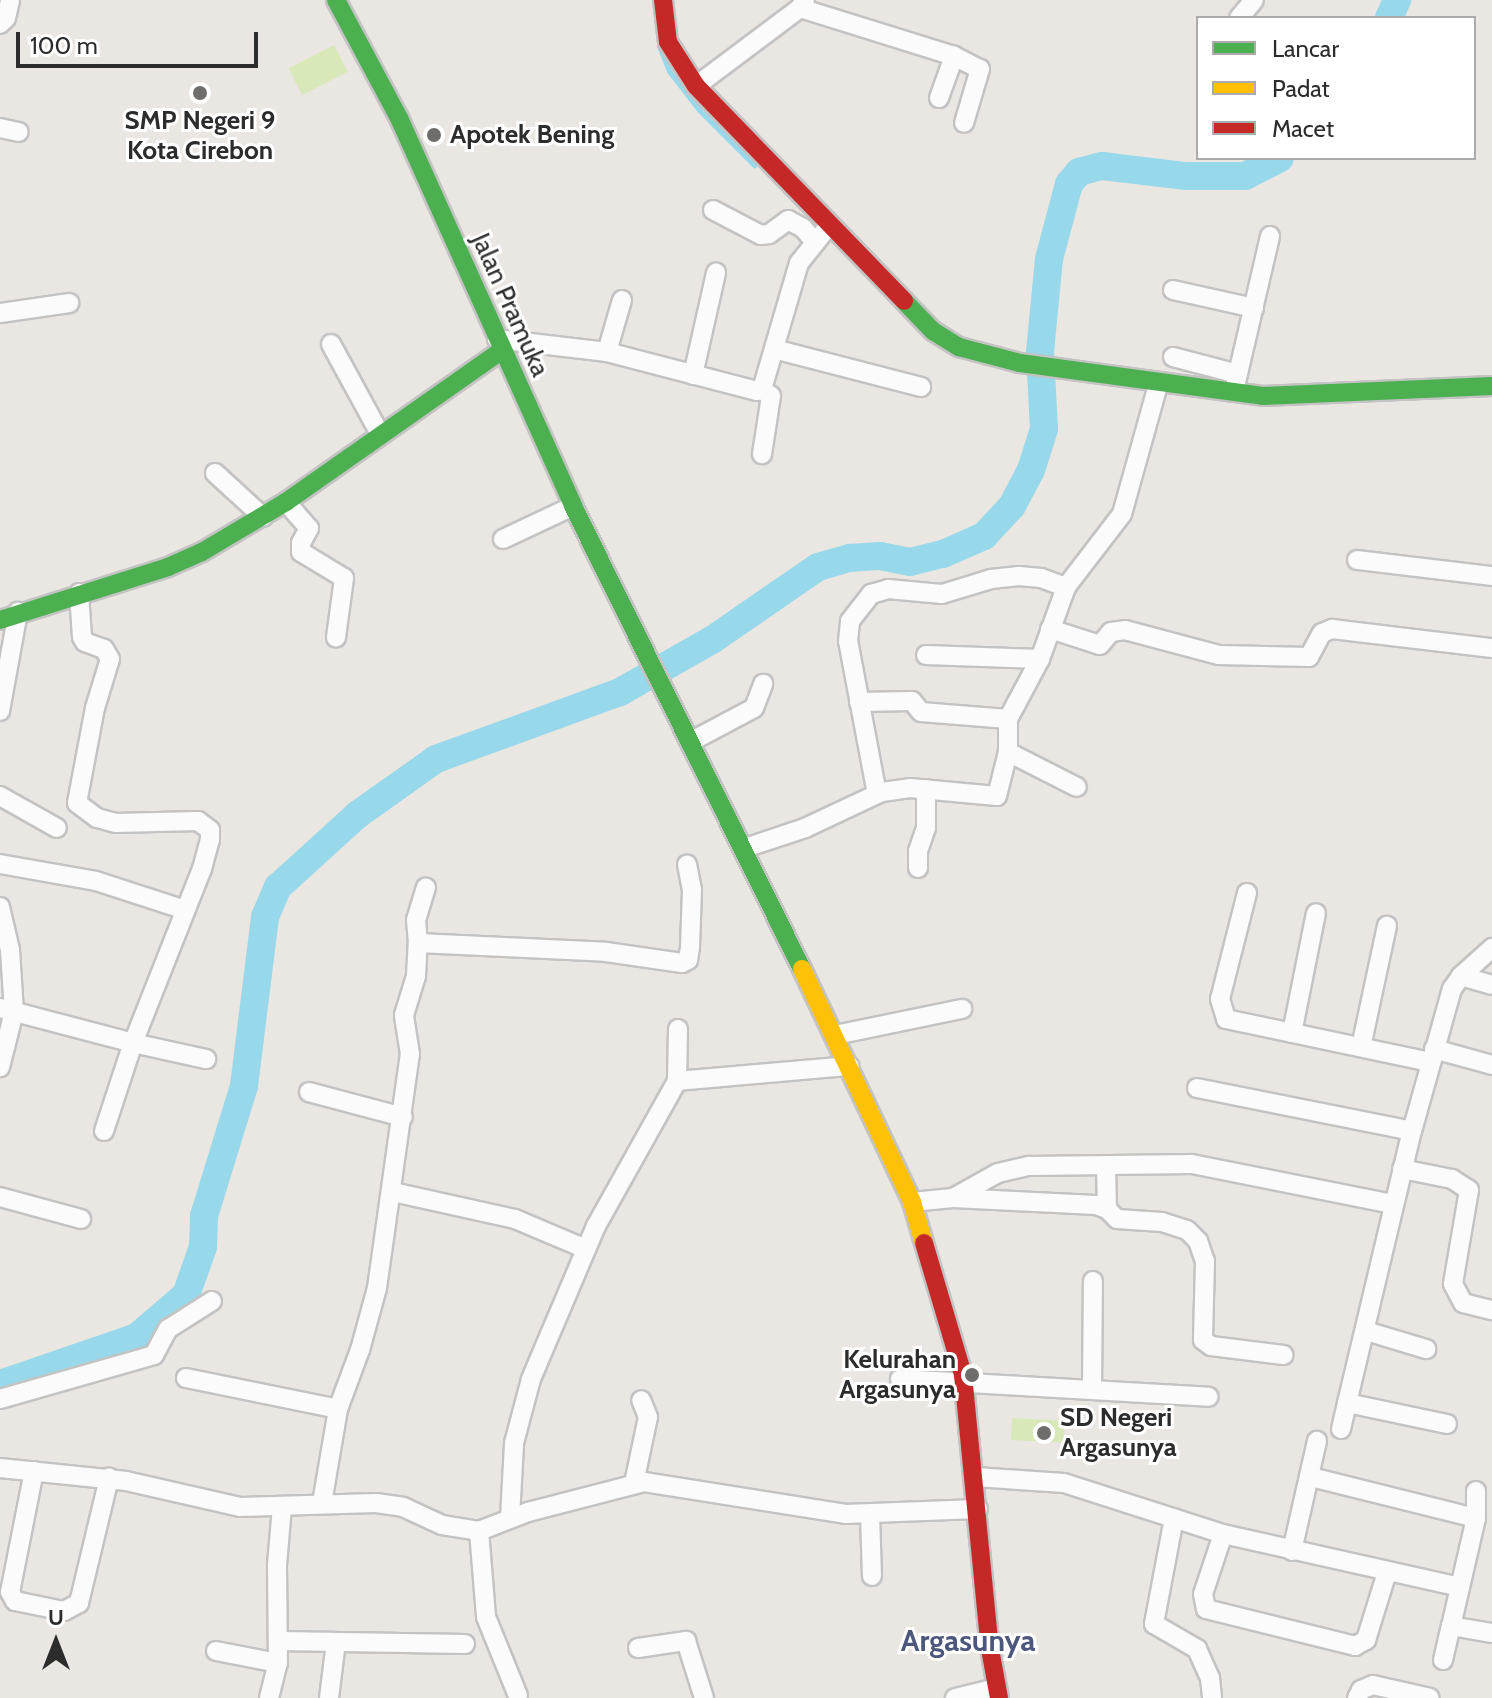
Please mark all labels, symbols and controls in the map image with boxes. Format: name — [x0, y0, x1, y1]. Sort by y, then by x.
scale bar — [20, 16, 262, 66]
legend — [1196, 16, 1476, 160]
text: 100 m — [30, 31, 98, 60]
text: Lancar — [1272, 34, 1339, 63]
text: Padat — [1272, 74, 1330, 103]
marker: SMP Negeri 9 Kota Cirebon — [191, 84, 209, 102]
place label: SMP Negeri 9 Kota Cirebon — [125, 105, 275, 166]
text: Macet — [1272, 114, 1334, 143]
place label: Apotek Bening — [450, 119, 614, 151]
marker: Apotek Bening — [425, 126, 443, 144]
street label: Jalan Pramuka — [465, 229, 555, 381]
place label: Kelurahan Argasunya — [839, 1344, 956, 1406]
marker: Kelurahan Argasunya — [963, 1366, 981, 1384]
place label: SD Negeri Argasunya — [1060, 1402, 1177, 1464]
marker: SD Negeri Argasunya — [1035, 1424, 1053, 1442]
north arrow — [16, 1602, 96, 1682]
text: U — [48, 1604, 64, 1631]
district label: Argasunya — [901, 1623, 1035, 1659]

